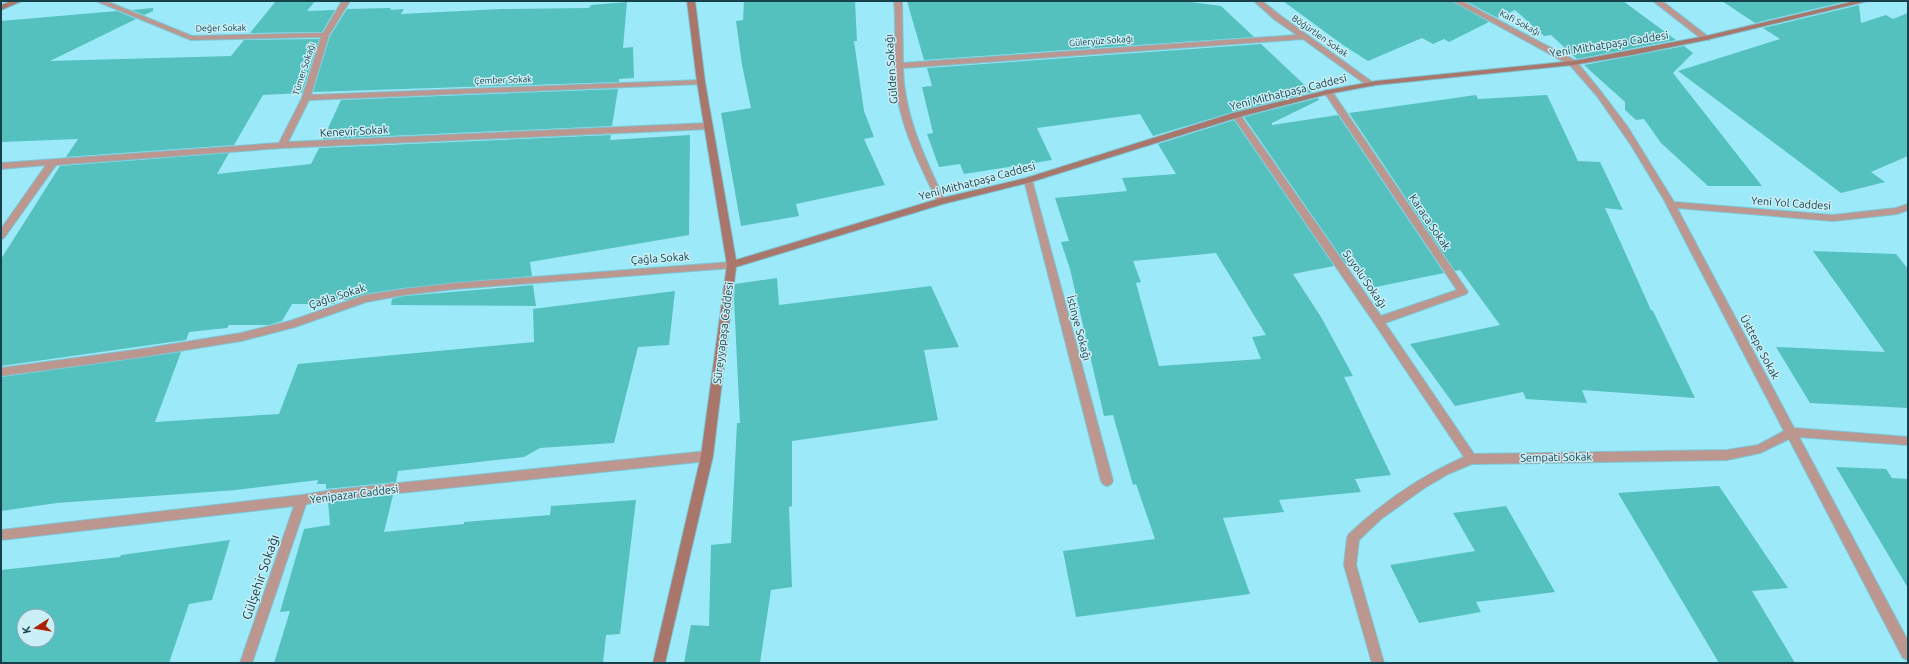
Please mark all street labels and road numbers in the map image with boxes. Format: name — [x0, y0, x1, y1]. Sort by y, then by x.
street label: Kafi Sokağı — [1498, 8, 1542, 38]
street label: Böğürtlen Sokak — [1290, 13, 1350, 59]
street label: Değer Sokak — [196, 23, 247, 33]
street label: Yeni Mithatpaşa Caddesi — [1549, 29, 1669, 59]
street label: Gülden Sokağı — [883, 34, 899, 104]
street label: Güleryüz Sokağı — [1069, 34, 1133, 48]
street label: Tümer Sokağı — [291, 41, 317, 97]
street label: Yeni Mithatpaşa Caddesi — [1228, 72, 1348, 112]
street label: Çember Sokak — [474, 74, 532, 86]
street label: Kenevir Sokak — [319, 123, 389, 139]
street label: Yeni Mithatpaşa Caddesi — [917, 160, 1037, 202]
street label: Karaca Sokak — [1407, 192, 1453, 252]
street label: Yeni Yol Caddesi — [1751, 194, 1831, 212]
street label: Suyolu Sokağı — [1341, 248, 1389, 310]
street label: Çağla Sokak — [630, 250, 690, 266]
street label: Çağla Sokak — [307, 281, 367, 311]
street label: Süreyyapaşa Caddesi — [711, 281, 735, 385]
street label: İstinye Sokağı — [1065, 294, 1093, 362]
street label: Üsttepe Sokak — [1738, 313, 1782, 382]
street label: Sempati Sokak — [1520, 450, 1592, 464]
street label: Yenipazar Caddesi — [309, 483, 399, 505]
street label: Gülşehir Sokağı — [239, 533, 281, 621]

